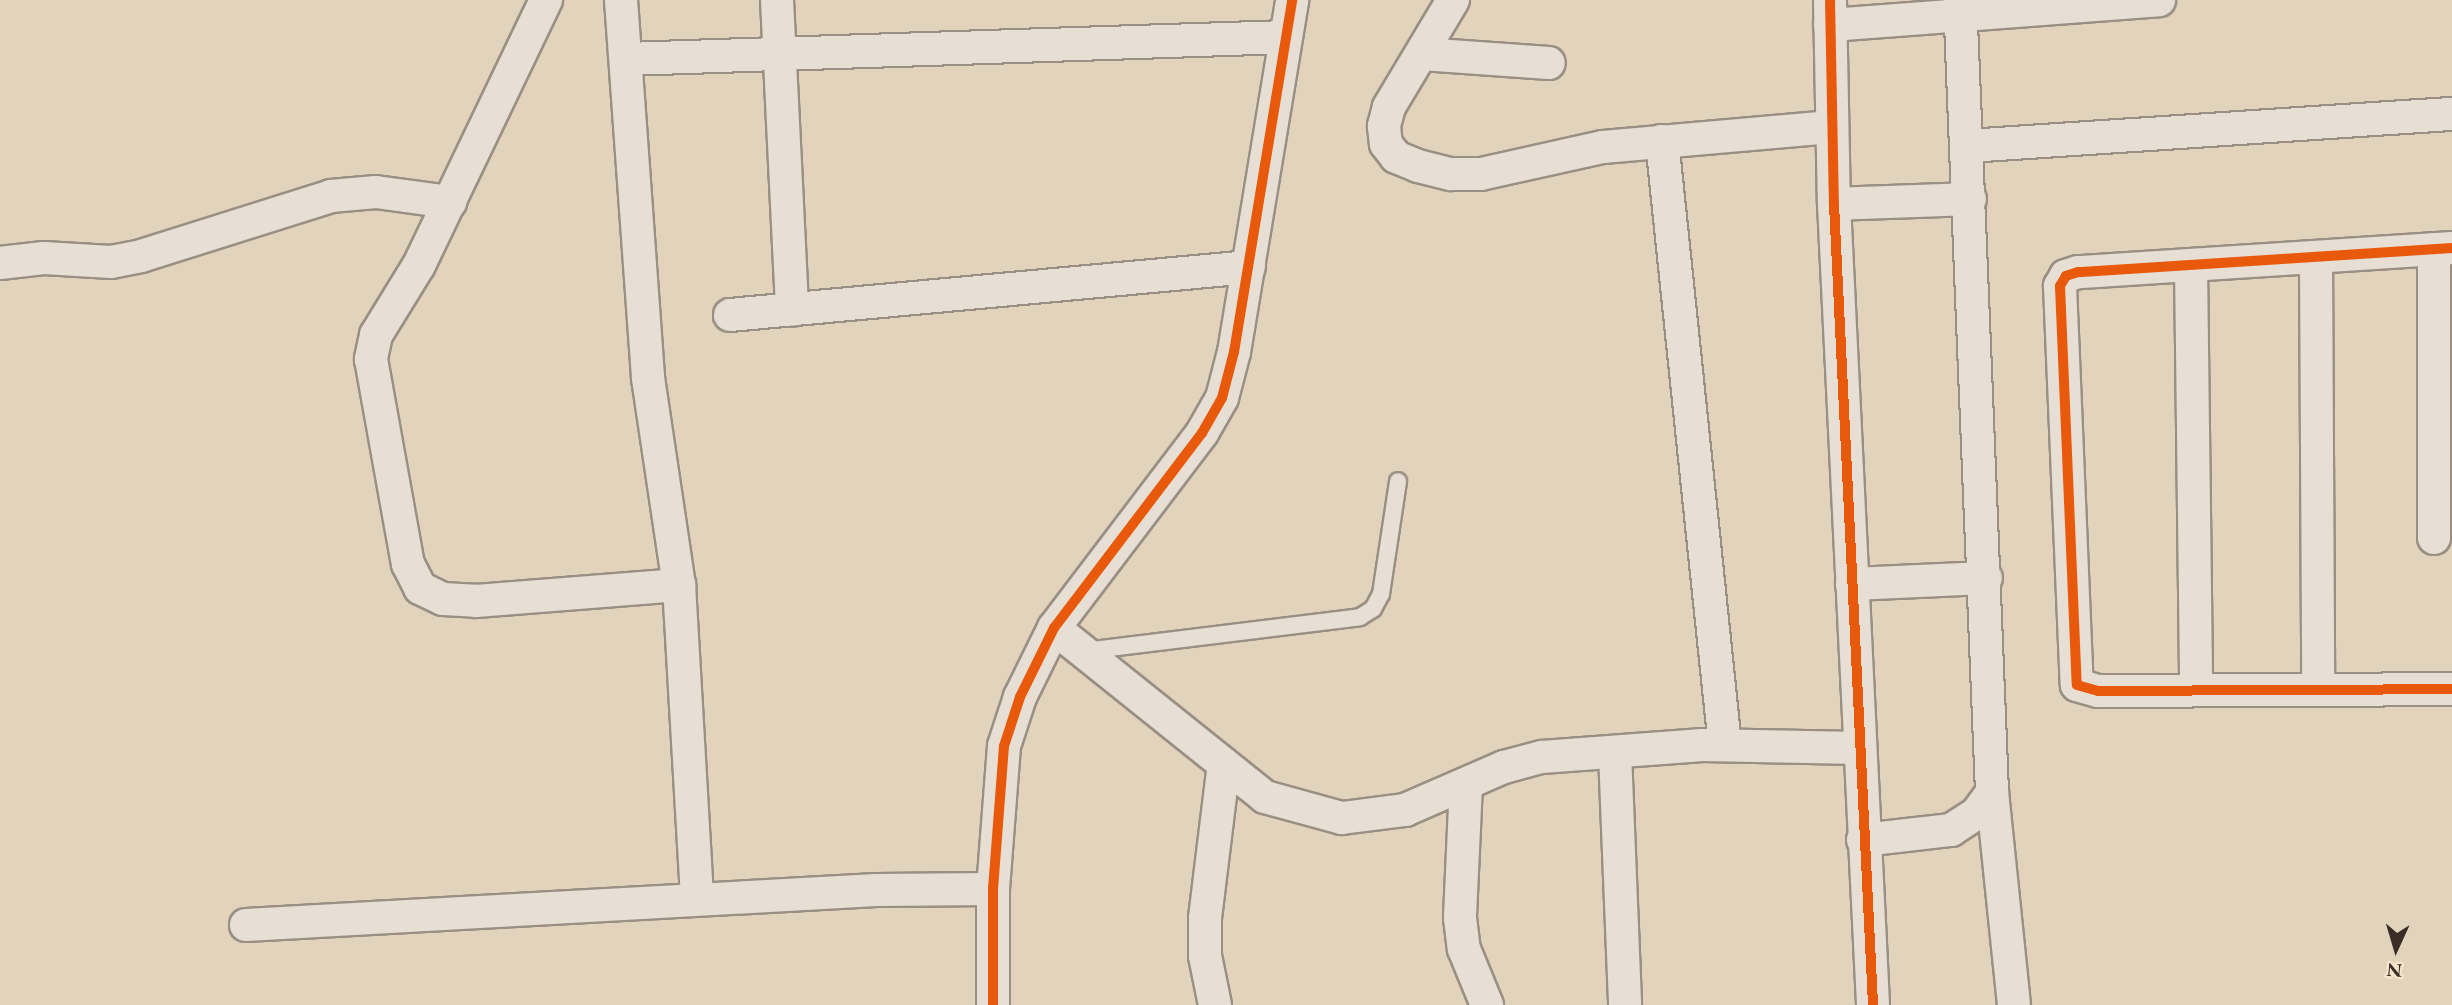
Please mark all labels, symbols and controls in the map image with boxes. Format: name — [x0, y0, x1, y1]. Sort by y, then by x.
north arrow — [2361, 914, 2431, 984]
text: N — [2386, 957, 2403, 983]

